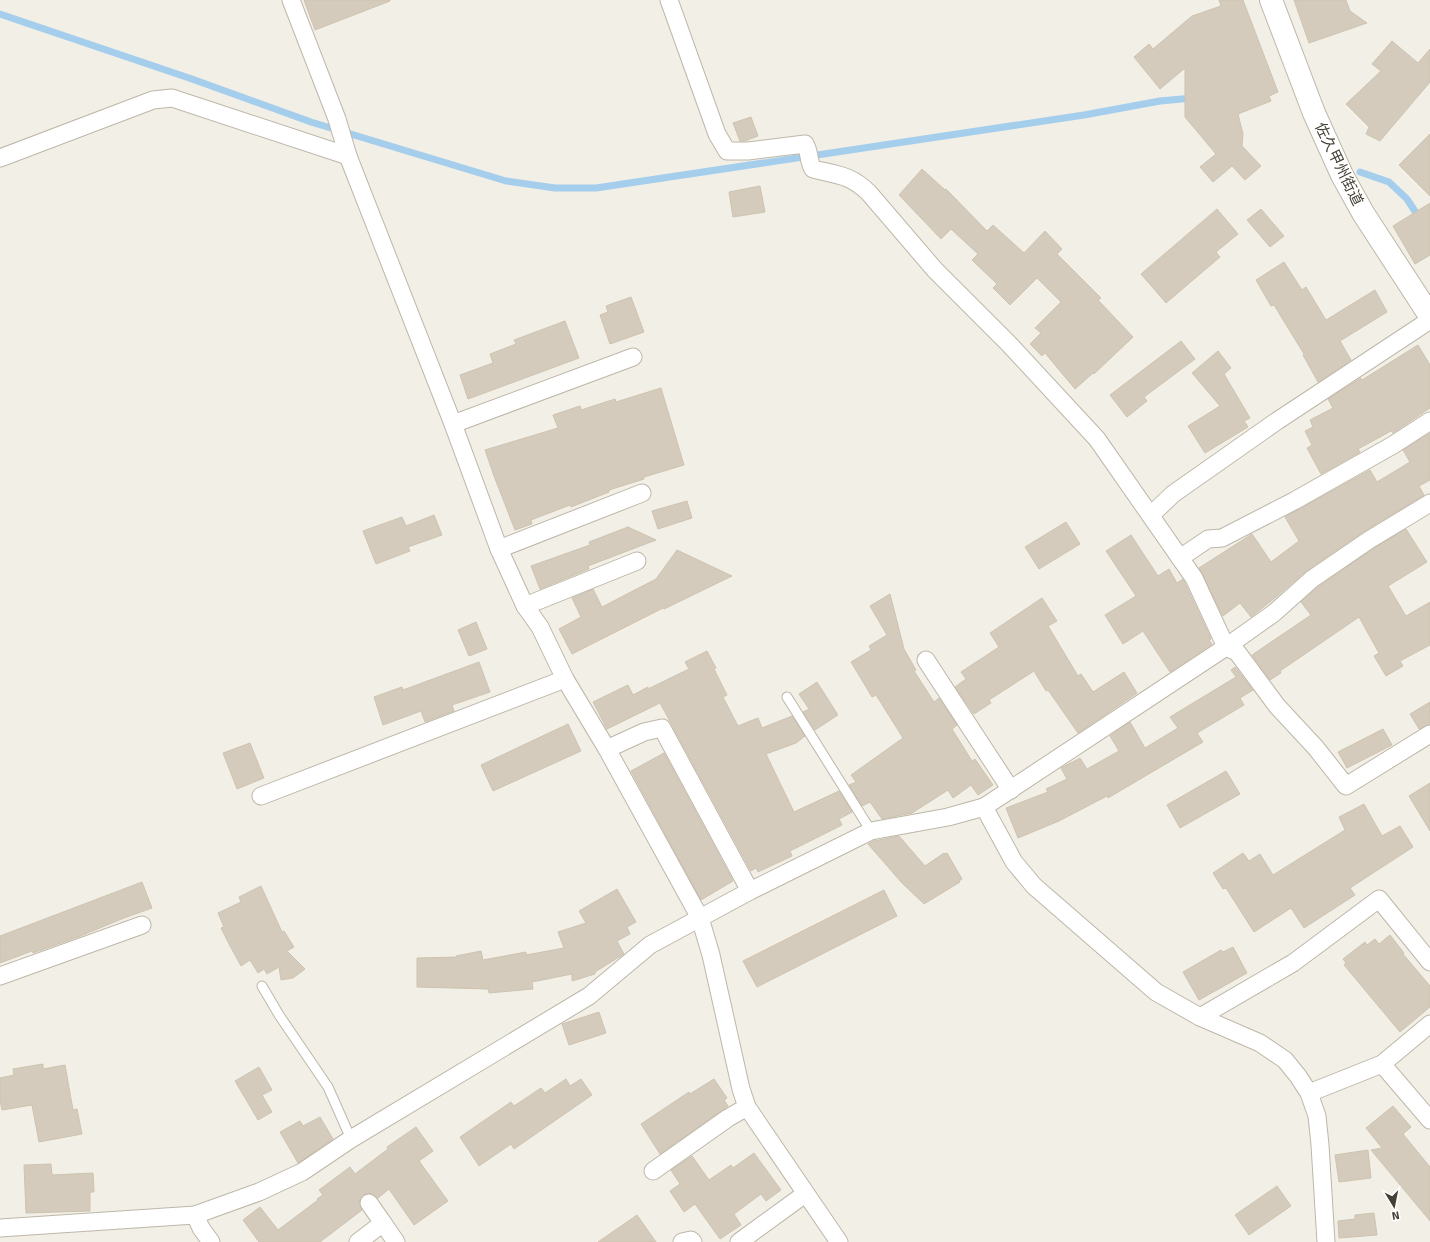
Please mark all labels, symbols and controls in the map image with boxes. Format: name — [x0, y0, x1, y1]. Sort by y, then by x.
street label: 佐久甲州街道 — [1311, 120, 1367, 208]
north arrow — [1374, 1186, 1414, 1226]
text: N — [1391, 1208, 1401, 1222]

